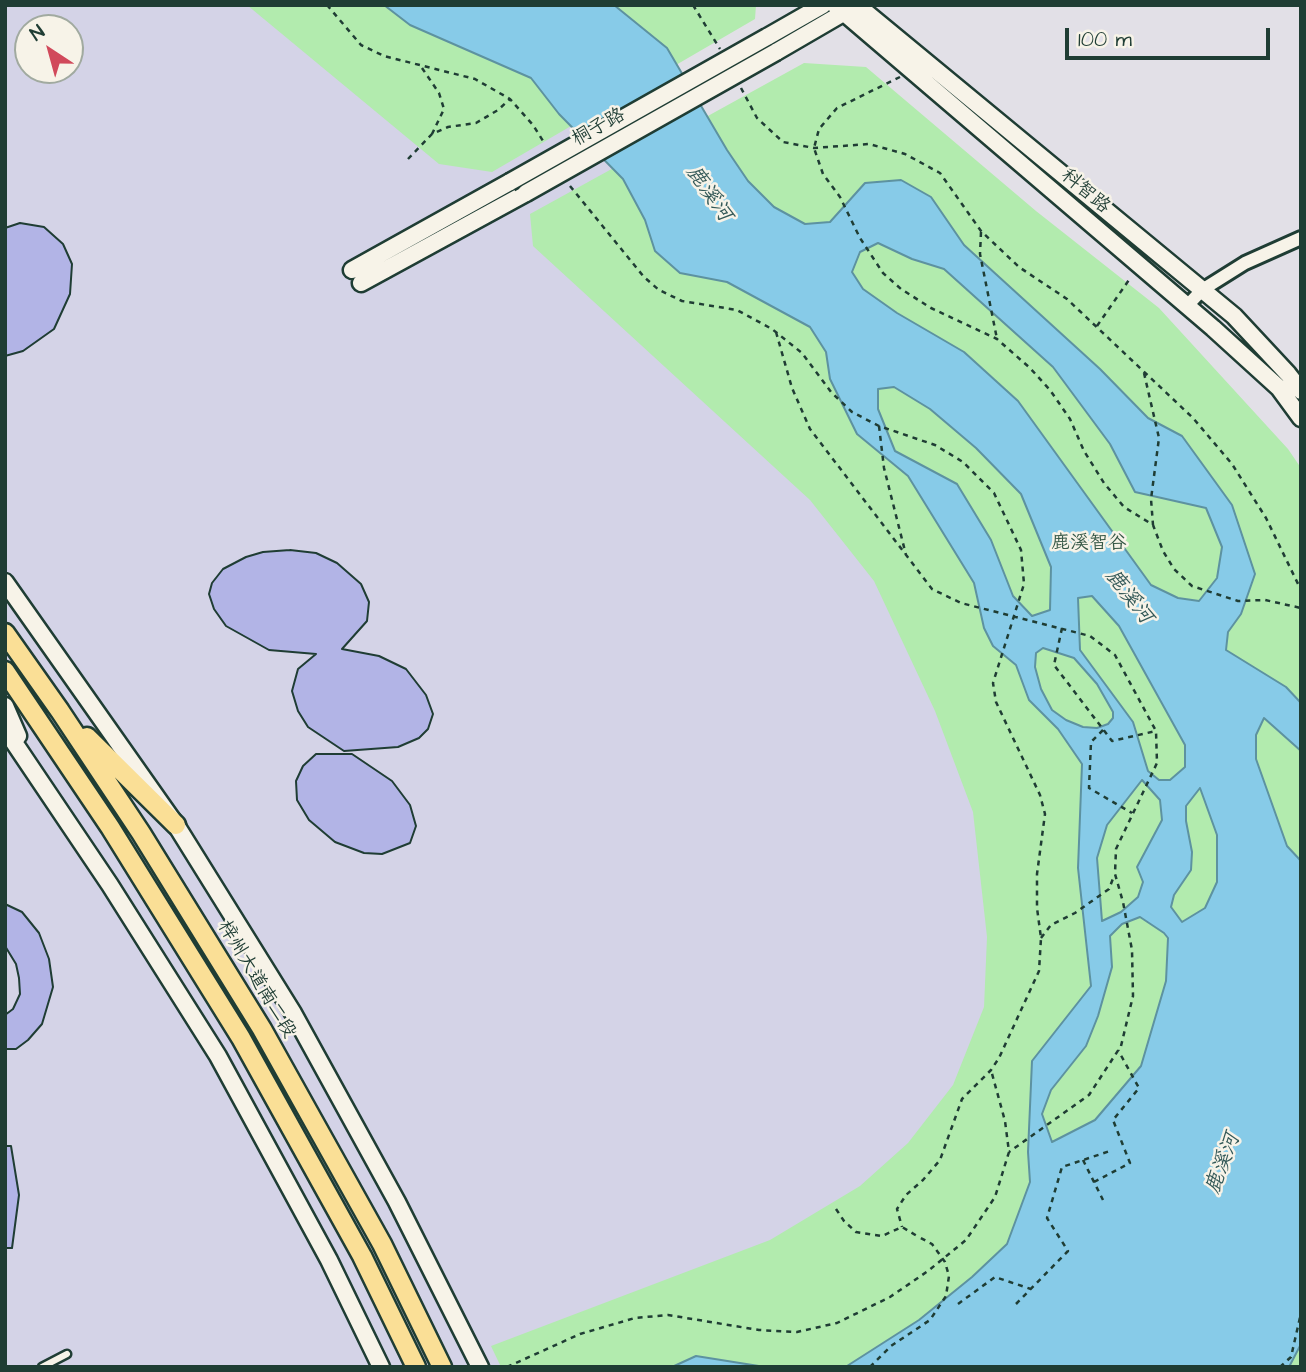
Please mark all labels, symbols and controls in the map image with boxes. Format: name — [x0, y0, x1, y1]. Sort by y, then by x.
north arrow — [14, 14, 84, 84]
scale bar — [1068, 14, 1273, 58]
text: N — [25, 19, 50, 48]
text: 100 m — [1078, 25, 1132, 54]
street label: 桐子路 — [569, 104, 629, 152]
water label: 鹿溪河 — [680, 161, 736, 227]
street label: 科智路 — [1056, 165, 1114, 219]
park label: 鹿溪智谷 — [1051, 533, 1127, 555]
water label: 鹿溪河 — [1099, 564, 1157, 630]
street label: 梓州大道南二段 — [212, 917, 300, 1043]
water label: 鹿溪河 — [1201, 1130, 1247, 1198]

